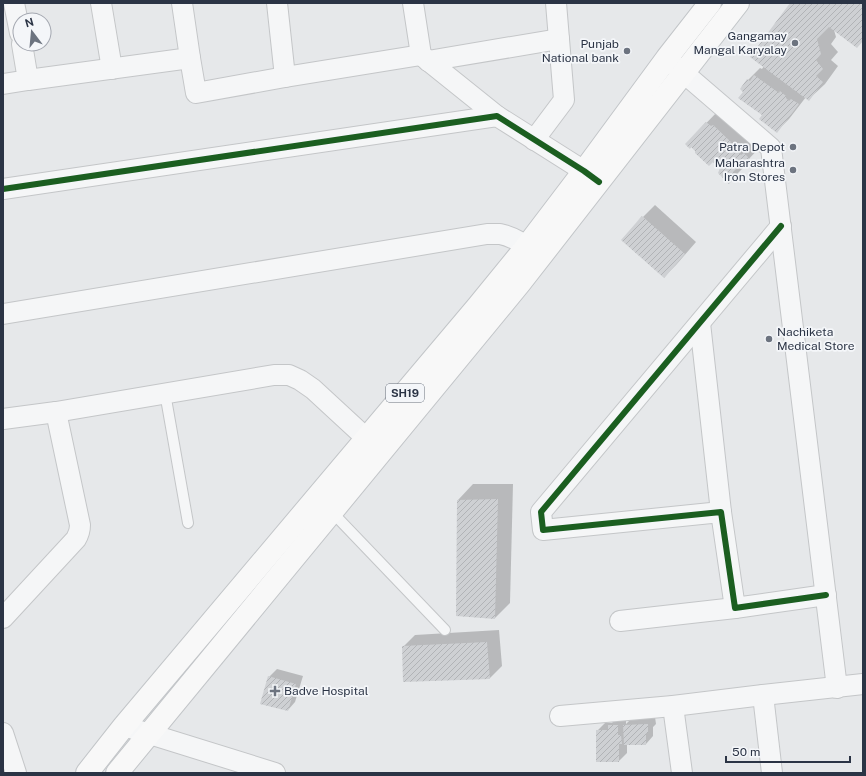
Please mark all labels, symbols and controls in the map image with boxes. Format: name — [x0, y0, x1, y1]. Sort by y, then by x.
north arrow — [12, 12, 52, 52]
text: N — [23, 15, 35, 29]
place label: Gangamay Mangal Karyalay — [693, 29, 788, 57]
place label: Punjab National bank — [542, 37, 619, 65]
marker: Gangamay Mangal Karyalay — [790, 38, 800, 48]
marker: Punjab National bank — [622, 46, 632, 56]
place label: Patra Depot — [719, 140, 785, 154]
marker: Patra Depot — [788, 142, 798, 152]
place label: Maharashtra Iron Stores — [715, 156, 785, 184]
marker: Maharashtra Iron Stores — [788, 165, 798, 175]
place label: Nachiketa Medical Store — [777, 325, 855, 353]
marker: Nachiketa Medical Store — [764, 334, 774, 344]
road number: SH19 — [386, 384, 424, 402]
place label: Badve Hospital — [284, 684, 369, 698]
marker: Badve Hospital — [269, 685, 281, 697]
scale bar — [726, 738, 850, 764]
text: 50 m — [732, 745, 760, 759]

